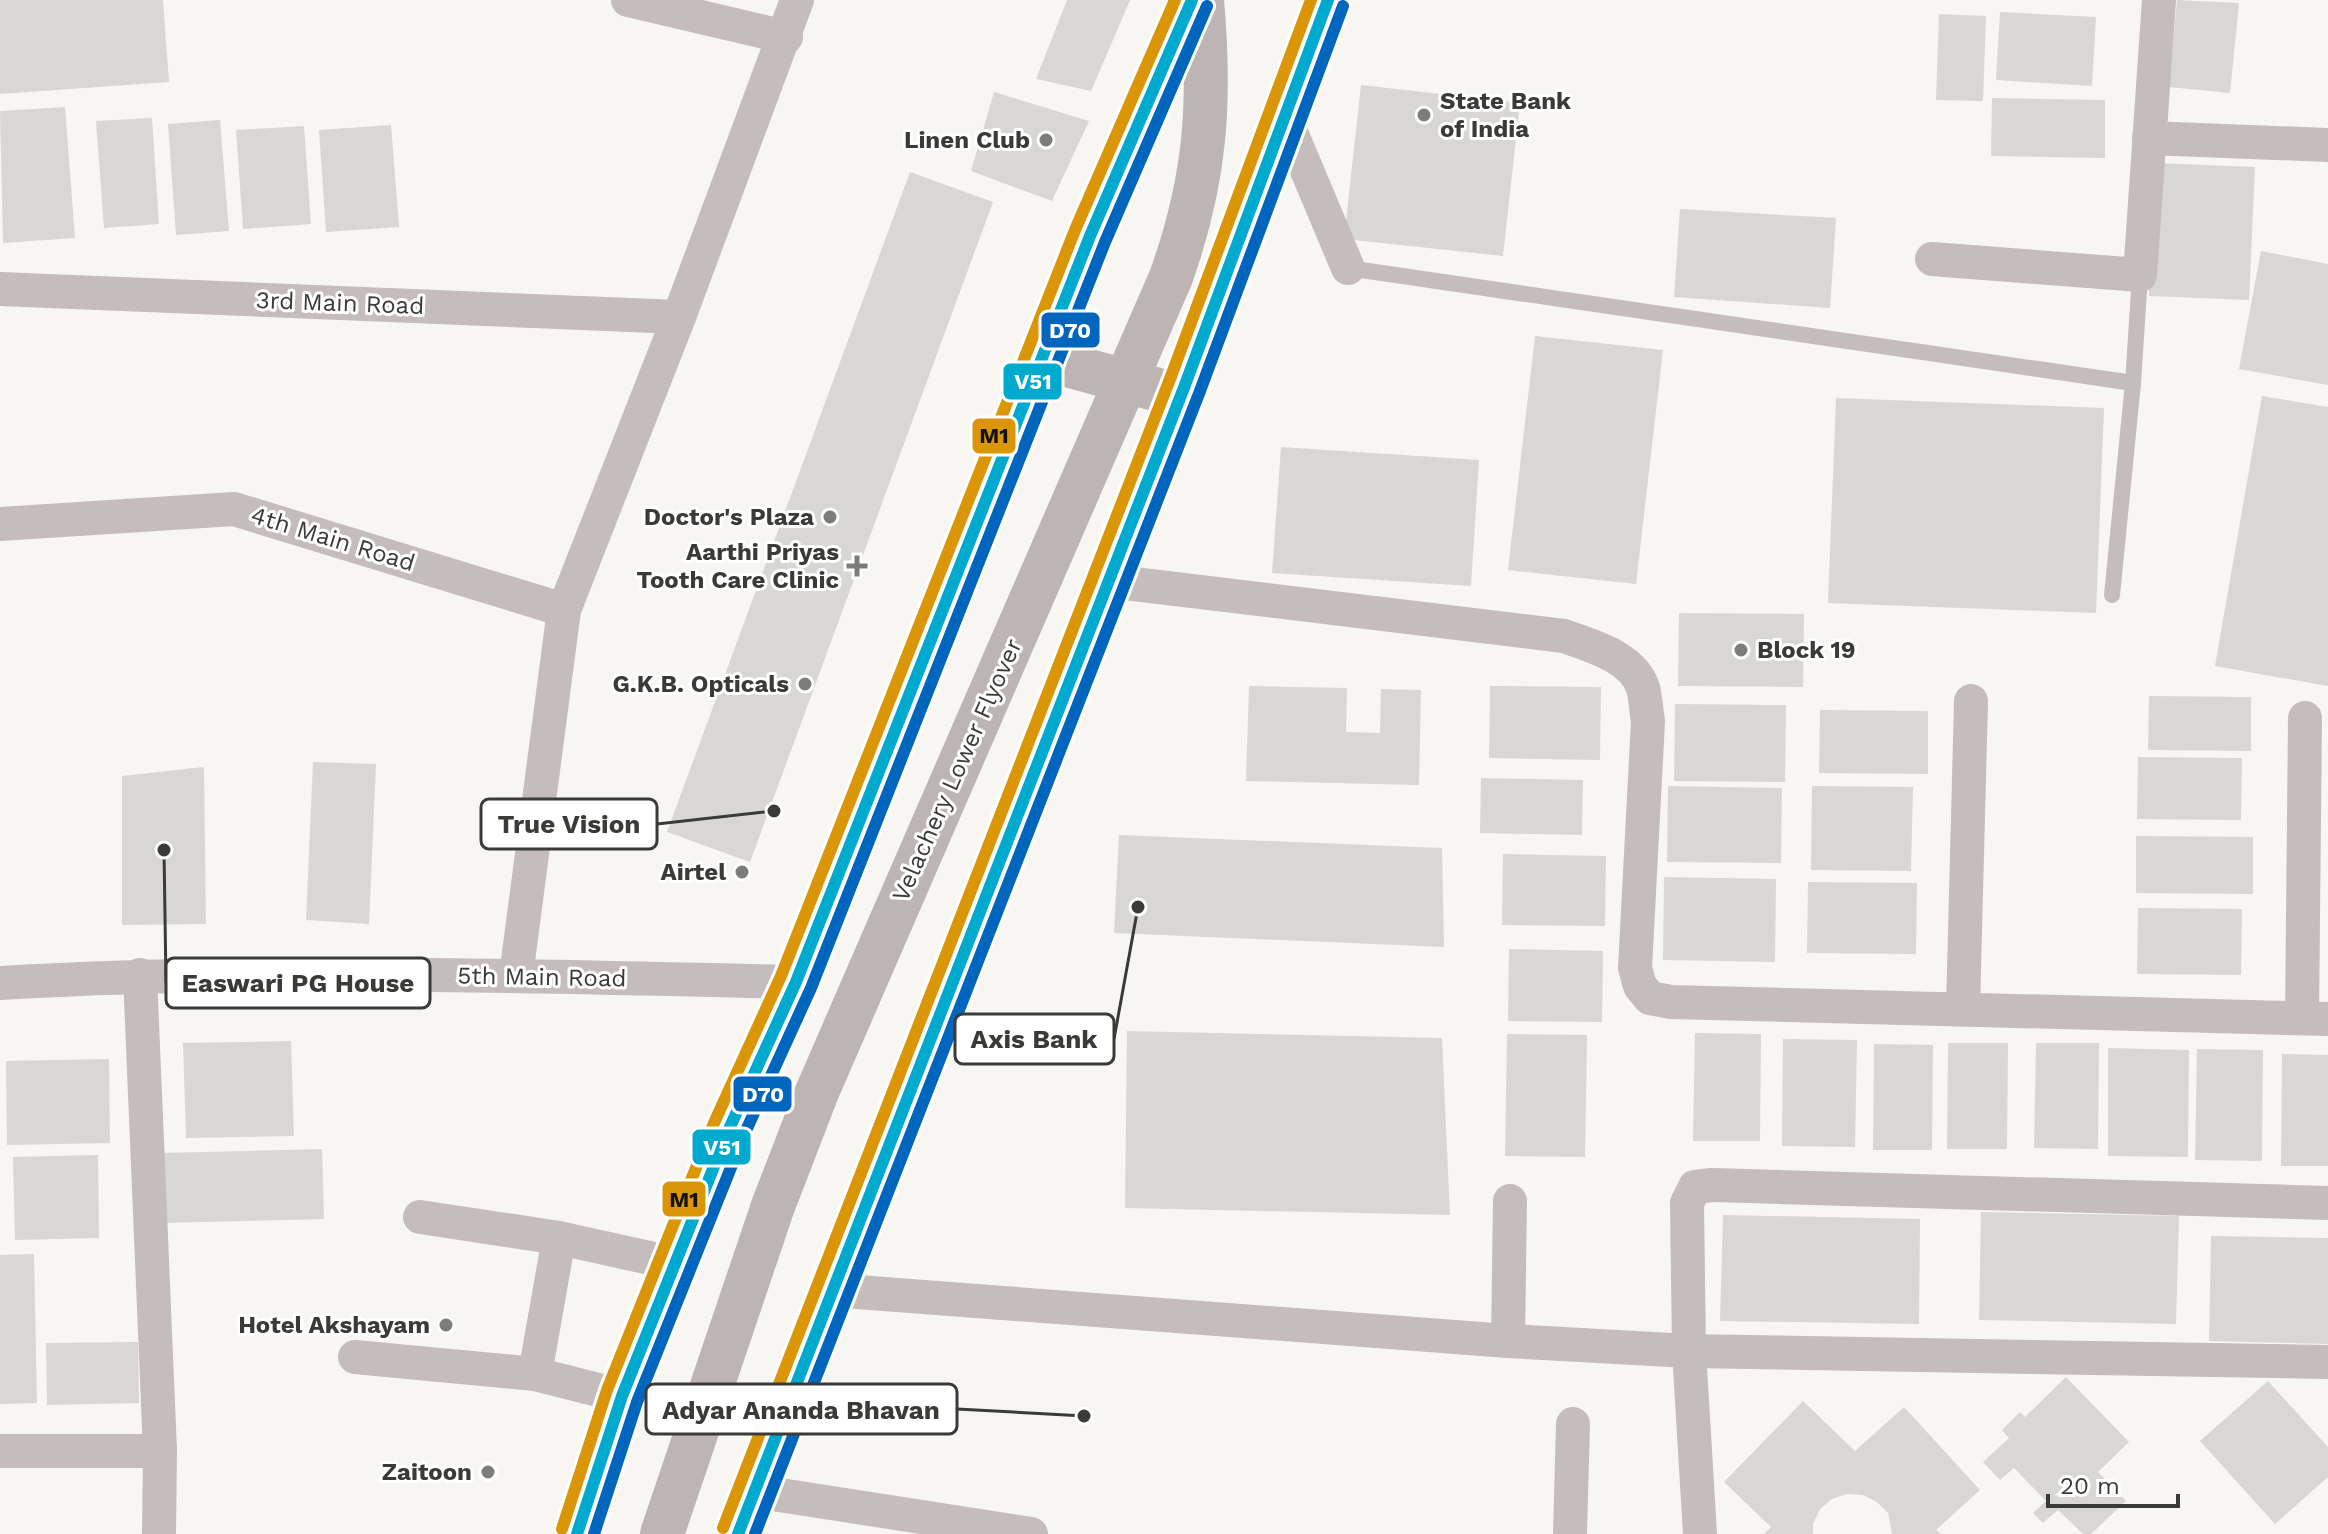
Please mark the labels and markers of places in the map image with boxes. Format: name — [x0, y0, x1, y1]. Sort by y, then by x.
place label: State Bank of India — [1440, 87, 1571, 143]
marker: State Bank of India — [1415, 106, 1433, 124]
place label: Linen Club — [904, 126, 1030, 154]
marker: Linen Club — [1037, 131, 1055, 149]
place label: Doctor's Plaza — [644, 503, 814, 531]
marker: Doctor's Plaza — [821, 508, 839, 526]
place label: Aarthi Priyas Tooth Care Clinic — [637, 538, 839, 594]
marker: Aarthi Priyas Tooth Care Clinic — [846, 555, 868, 577]
place label: Block 19 — [1757, 636, 1856, 664]
marker: Block 19 — [1732, 641, 1750, 659]
place label: G.K.B. Opticals — [612, 670, 789, 698]
marker: G.K.B. Opticals — [796, 675, 814, 693]
callout: True Vision — [481, 799, 657, 849]
place label: Airtel — [661, 858, 726, 886]
marker: Airtel — [733, 863, 751, 881]
callout: Easwari PG House — [166, 958, 430, 1008]
callout: Axis Bank — [955, 1014, 1114, 1064]
place label: Hotel Akshayam — [238, 1311, 430, 1339]
marker: Hotel Akshayam — [437, 1316, 455, 1334]
callout: Adyar Ananda Bhavan — [646, 1384, 957, 1434]
place label: Zaitoon — [382, 1458, 472, 1486]
marker: Zaitoon — [479, 1463, 497, 1481]

